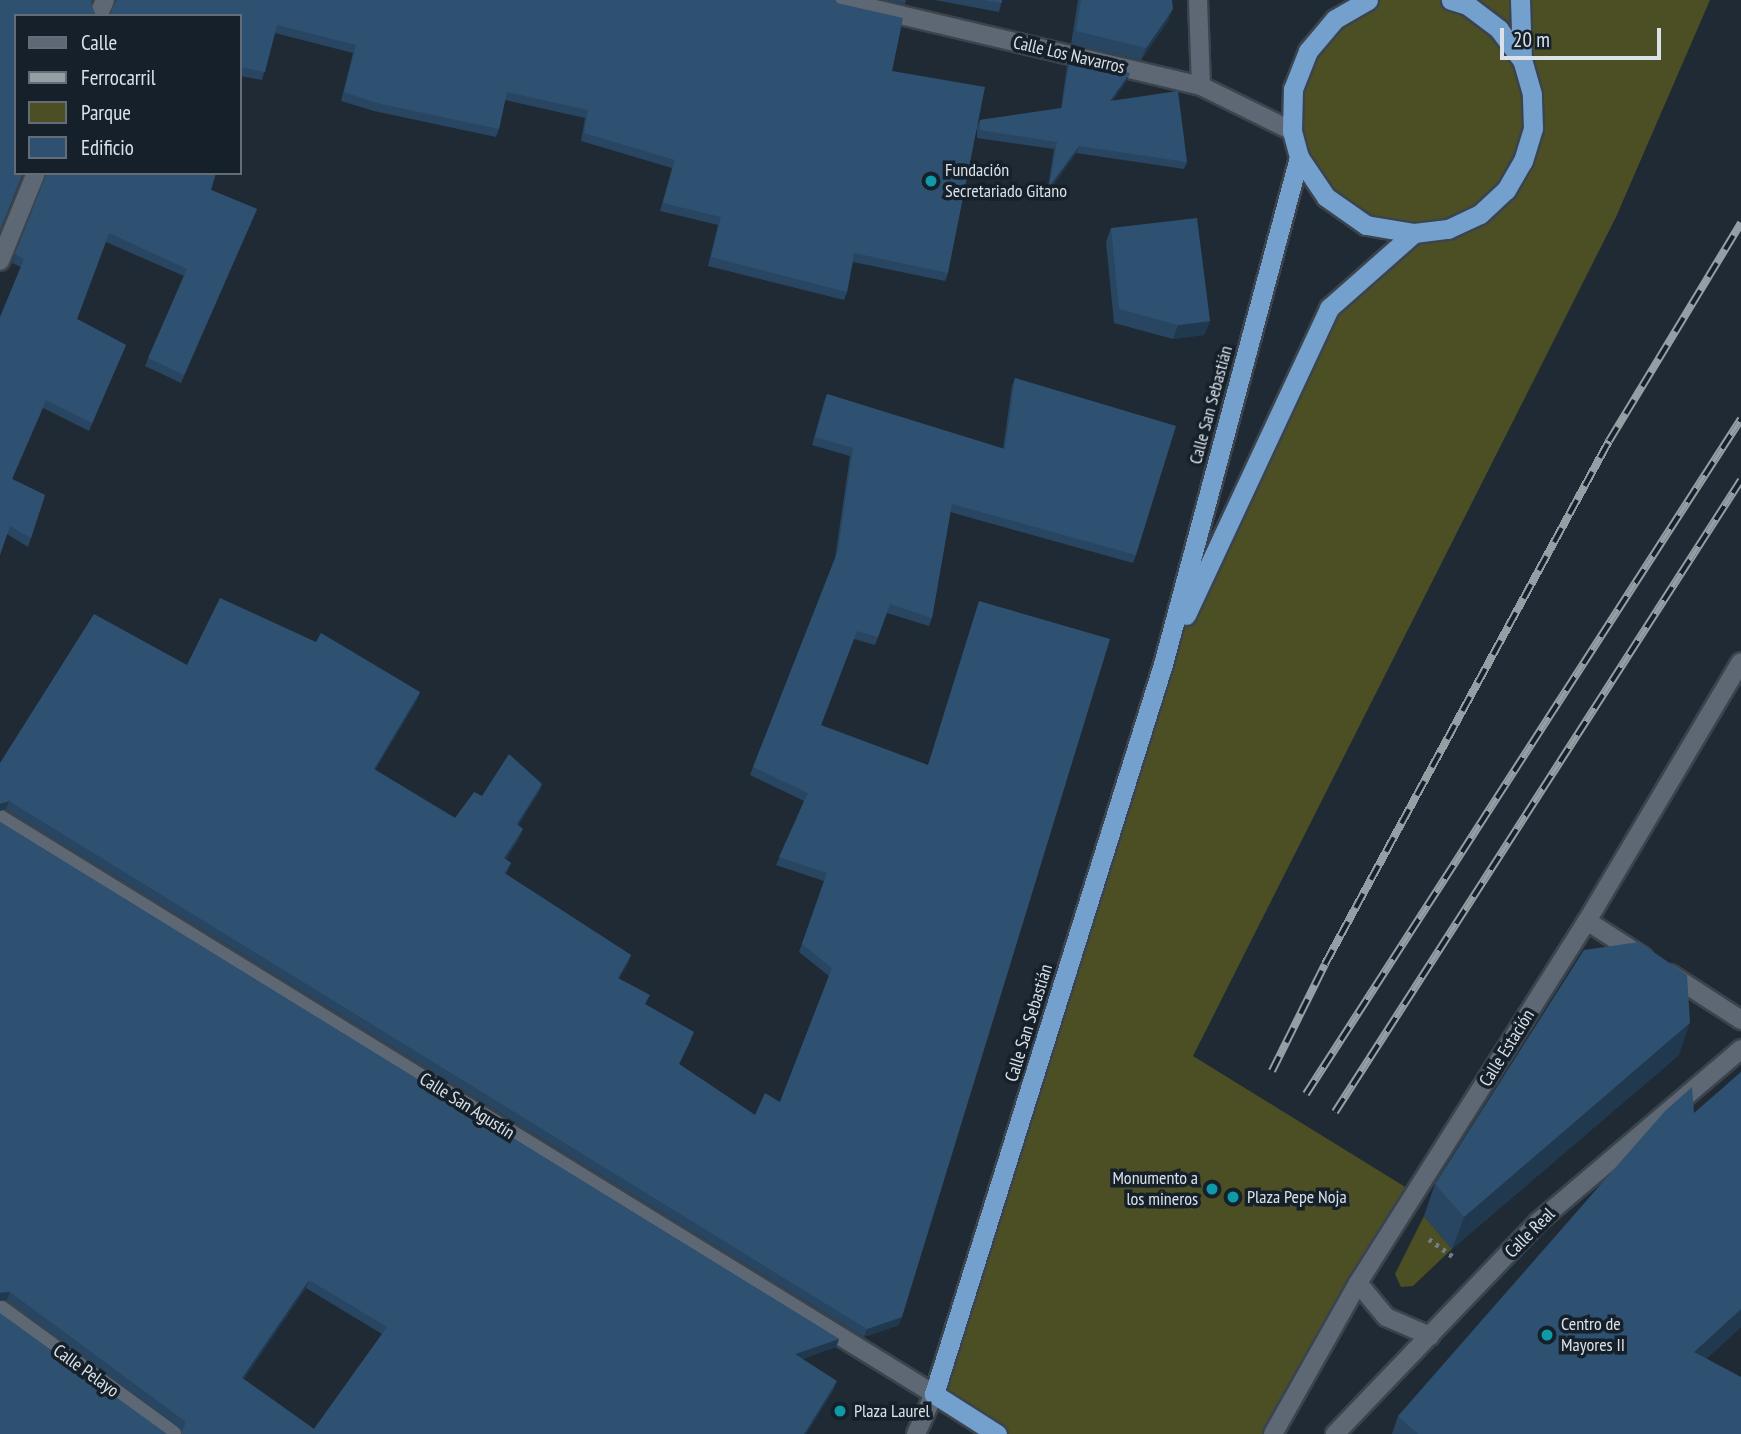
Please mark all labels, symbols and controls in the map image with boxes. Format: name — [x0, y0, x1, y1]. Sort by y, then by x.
legend — [14, 14, 242, 175]
scale bar — [1503, 14, 1664, 58]
text: 20 m — [1513, 26, 1550, 53]
text: Calle — [81, 29, 117, 56]
street label: Calle Los Navarros — [1011, 32, 1127, 78]
text: Ferrocarril — [81, 64, 156, 91]
text: Parque — [81, 99, 131, 126]
text: Edificio — [81, 134, 134, 161]
place label: Fundación Secretariado Gitano — [945, 160, 1067, 202]
marker: Fundación Secretariado Gitano — [923, 173, 939, 189]
street label: Calle San Sebastián — [1185, 343, 1237, 467]
street label: Calle San Sebastián — [1001, 962, 1057, 1084]
street label: Calle Estación — [1475, 1005, 1539, 1091]
street label: Calle San Agustín — [415, 1068, 519, 1144]
place label: Monumento a los mineros — [1112, 1168, 1198, 1210]
marker: Monumento a los mineros — [1204, 1181, 1220, 1197]
place label: Plaza Pepe Noja — [1247, 1186, 1347, 1208]
marker: Plaza Pepe Noja — [1225, 1189, 1241, 1205]
street label: Calle Real — [1501, 1204, 1559, 1262]
place label: Centro de Mayores II — [1561, 1314, 1625, 1356]
marker: Centro de Mayores II — [1539, 1327, 1555, 1343]
street label: Calle Pelayo — [49, 1340, 123, 1402]
place label: Plaza Laurel — [854, 1400, 930, 1422]
marker: Plaza Laurel — [832, 1403, 848, 1419]

